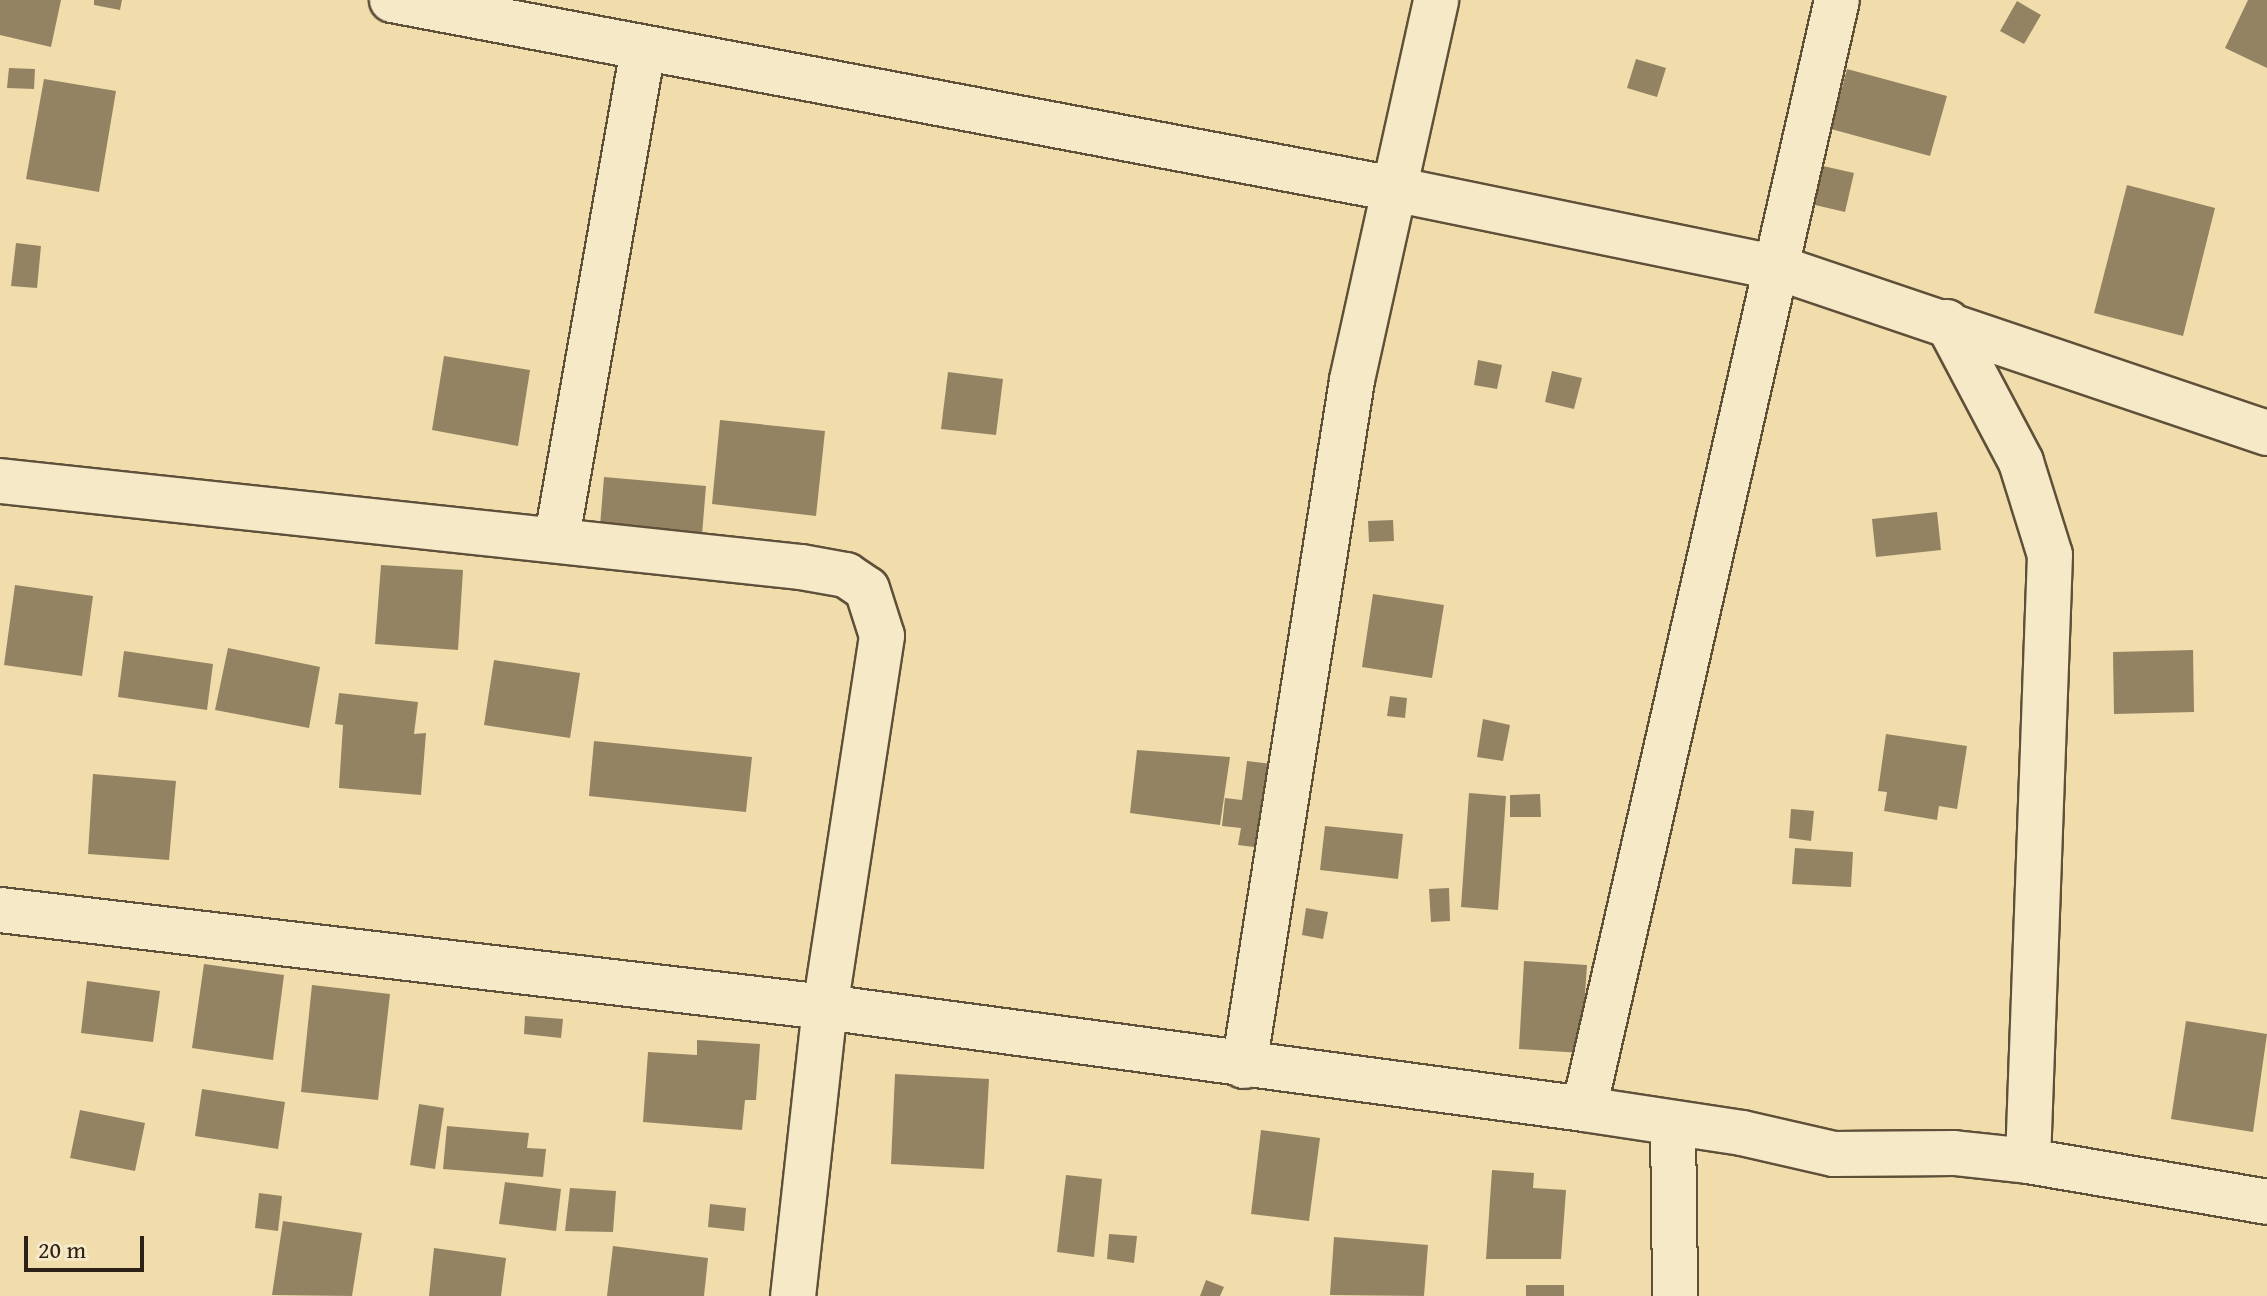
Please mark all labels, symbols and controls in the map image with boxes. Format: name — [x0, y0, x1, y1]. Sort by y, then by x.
scale bar — [28, 1220, 148, 1270]
text: 20 m — [38, 1232, 86, 1267]

